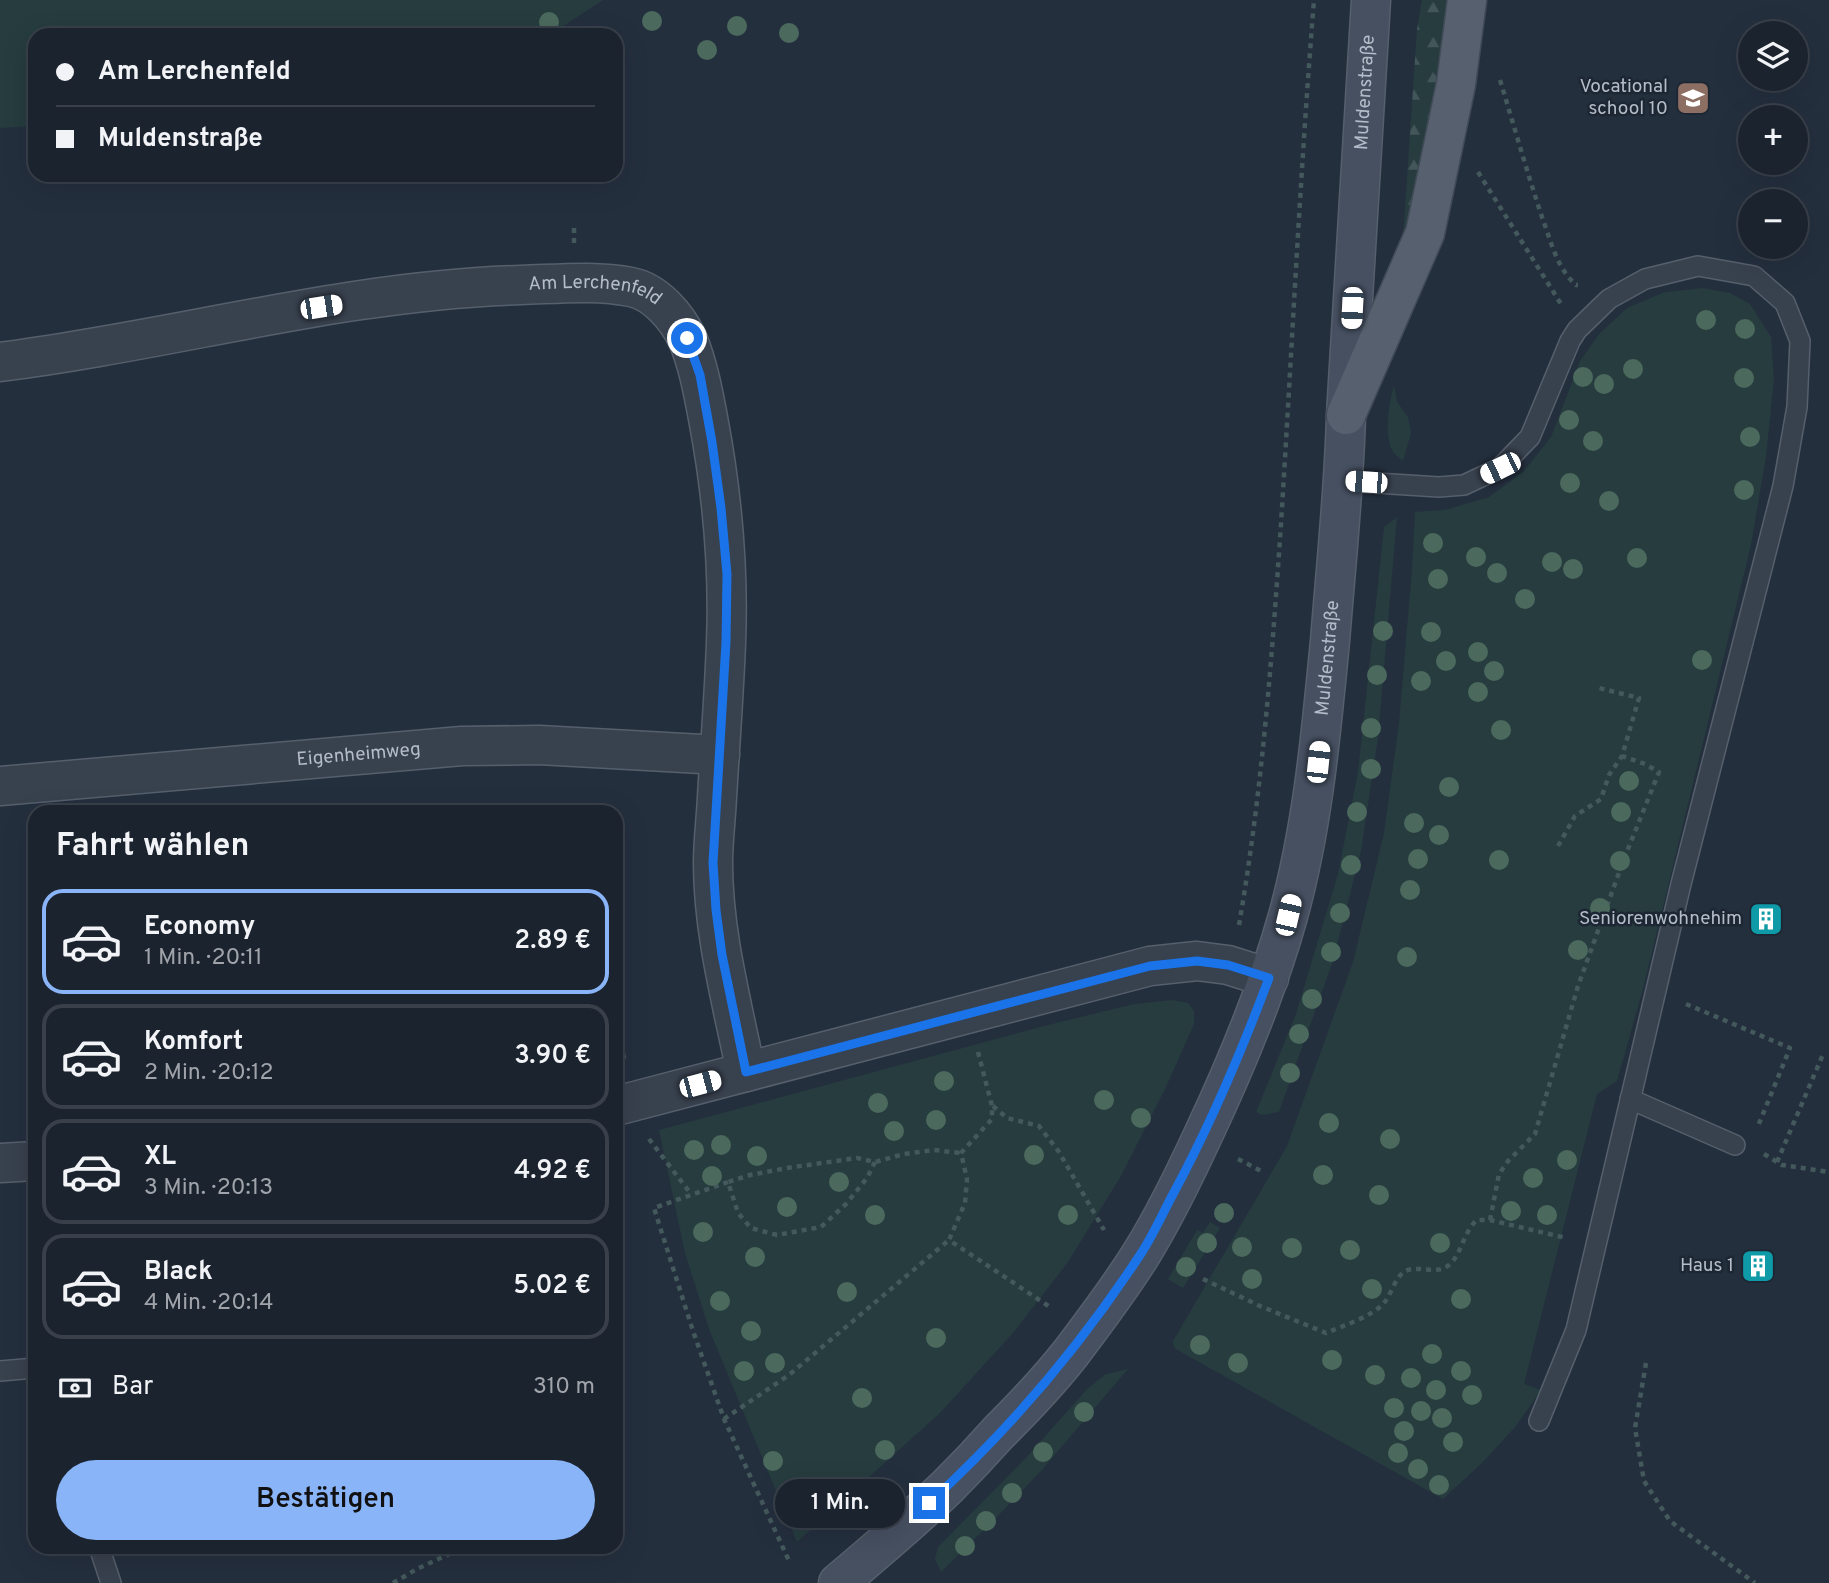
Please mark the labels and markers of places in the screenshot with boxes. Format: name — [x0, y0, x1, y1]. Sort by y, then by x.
place label: Vocational school 10 — [1580, 75, 1668, 121]
school or university icon: Vocational school 10 — [1674, 79, 1712, 117]
building icon: Seniorenwohnehim — [1747, 900, 1785, 938]
place label: Seniorenwohnehim — [1579, 907, 1742, 931]
building icon: Haus 1 — [1739, 1247, 1777, 1285]
place label: Haus 1 — [1680, 1254, 1734, 1278]

